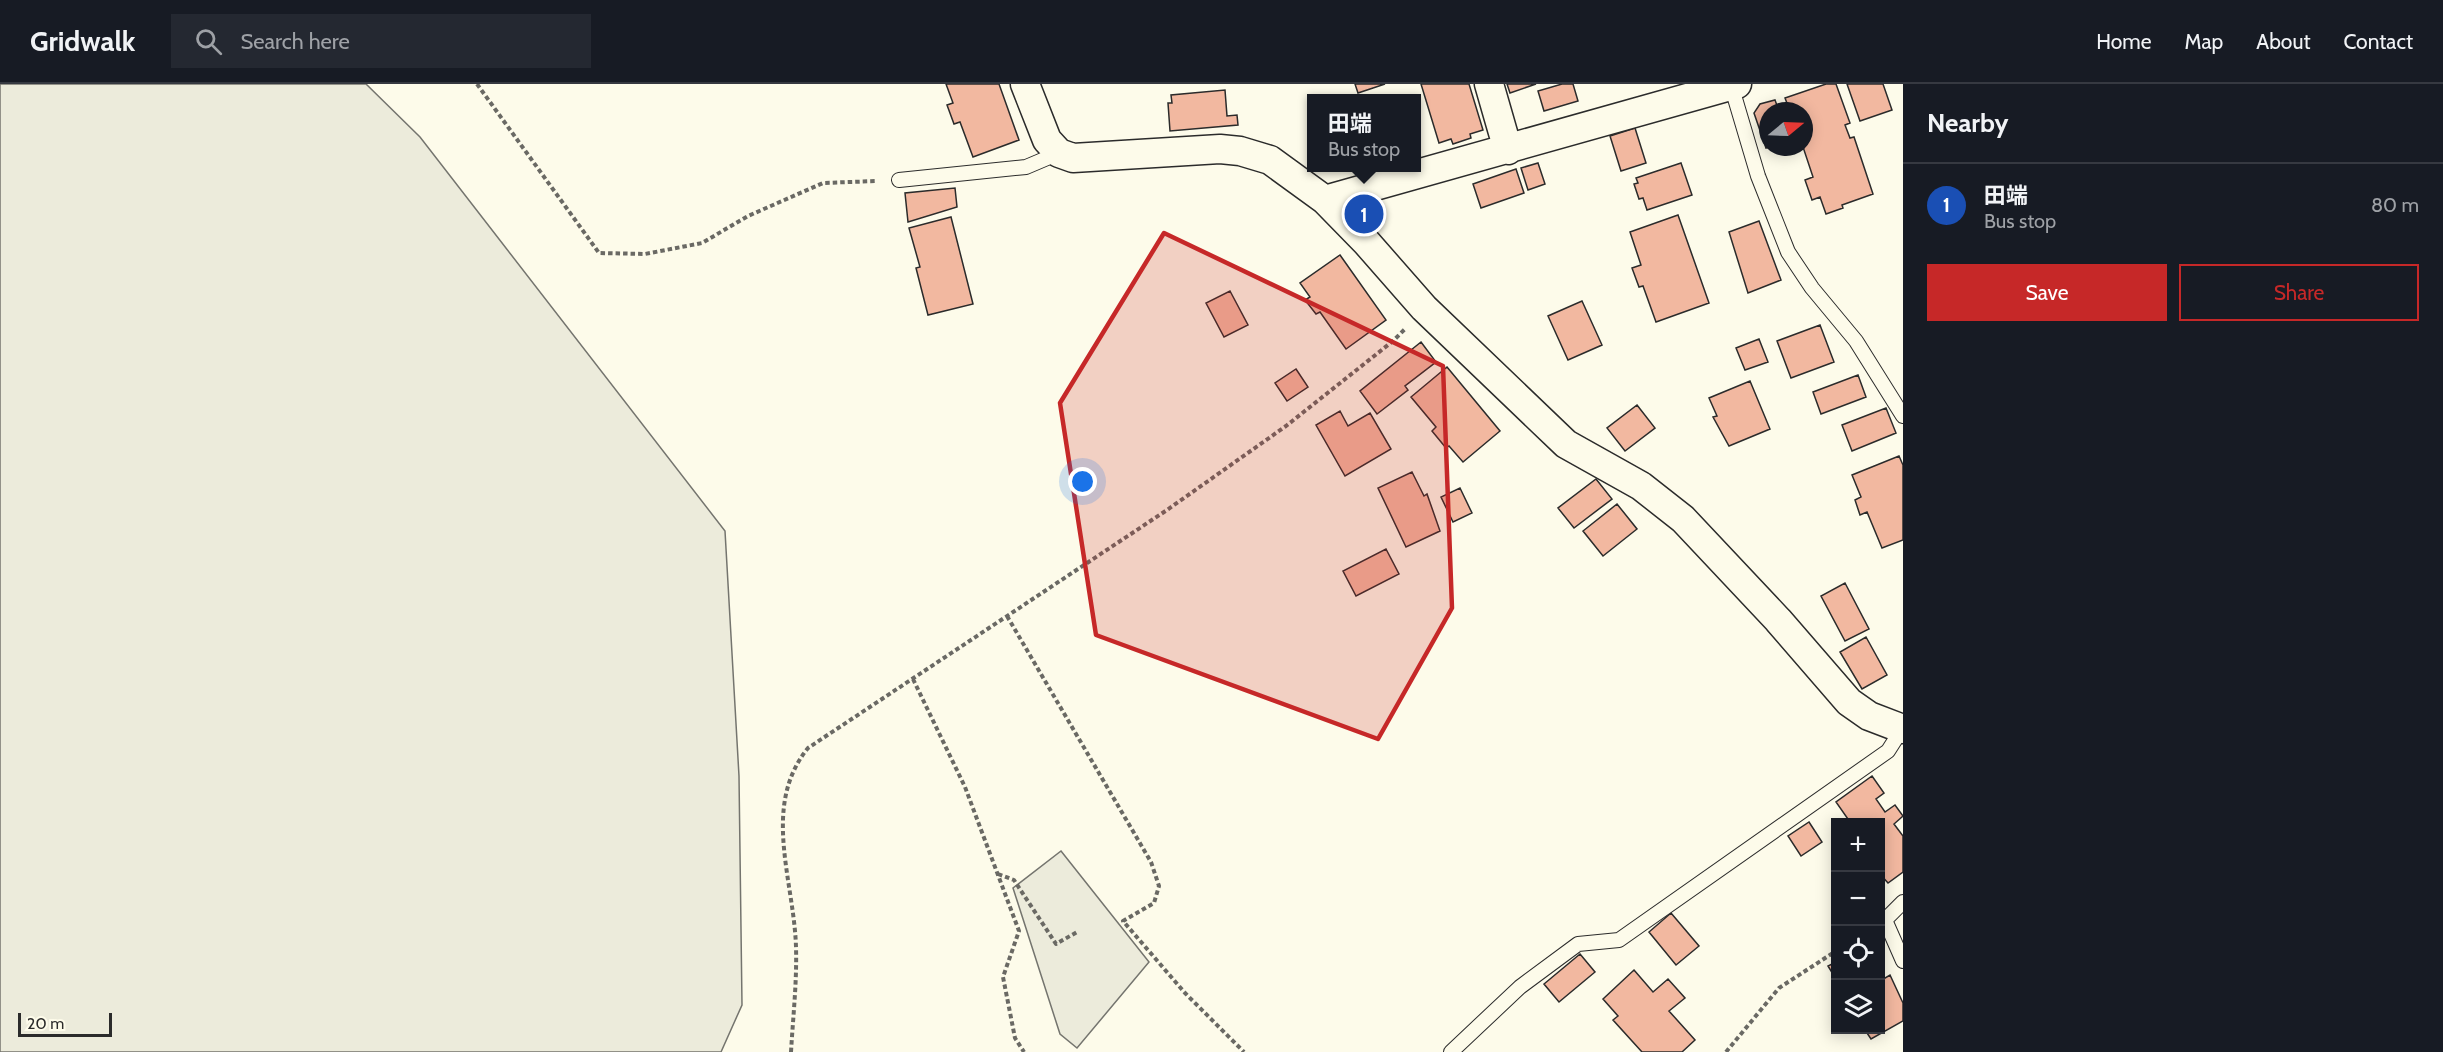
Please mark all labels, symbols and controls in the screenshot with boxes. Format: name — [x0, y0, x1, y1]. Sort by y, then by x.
search box — [171, 14, 591, 68]
text: Gridwalk — [30, 24, 135, 58]
icon: search — [192, 25, 225, 58]
text: Search here — [240, 28, 350, 55]
text: Home — [2096, 29, 2152, 54]
text: Map — [2185, 29, 2223, 54]
text: About — [2256, 29, 2310, 54]
text: Contact — [2343, 29, 2413, 54]
popup — [1307, 94, 1421, 172]
north arrow — [1759, 102, 1813, 156]
text: Nearby — [1927, 107, 2008, 139]
text: 田端 — [1328, 110, 1372, 137]
text: Bus stop — [1328, 137, 1400, 161]
text: 田端 — [1984, 182, 2028, 209]
pin: 1 — [1344, 192, 1384, 236]
text: 1 — [1943, 193, 1950, 217]
text: 80 m — [2371, 193, 2419, 217]
text: Bus stop — [1984, 209, 2056, 233]
button: Save — [1927, 264, 2167, 321]
button: Share — [2179, 264, 2419, 321]
your location — [1068, 467, 1097, 496]
map controls — [1831, 818, 1885, 1034]
button: + — [1831, 818, 1885, 872]
button: − — [1831, 872, 1885, 926]
button: locate — [1831, 926, 1885, 980]
button: layers — [1831, 980, 1885, 1034]
scale bar — [18, 1010, 112, 1038]
text: 20 m — [27, 1014, 64, 1033]

